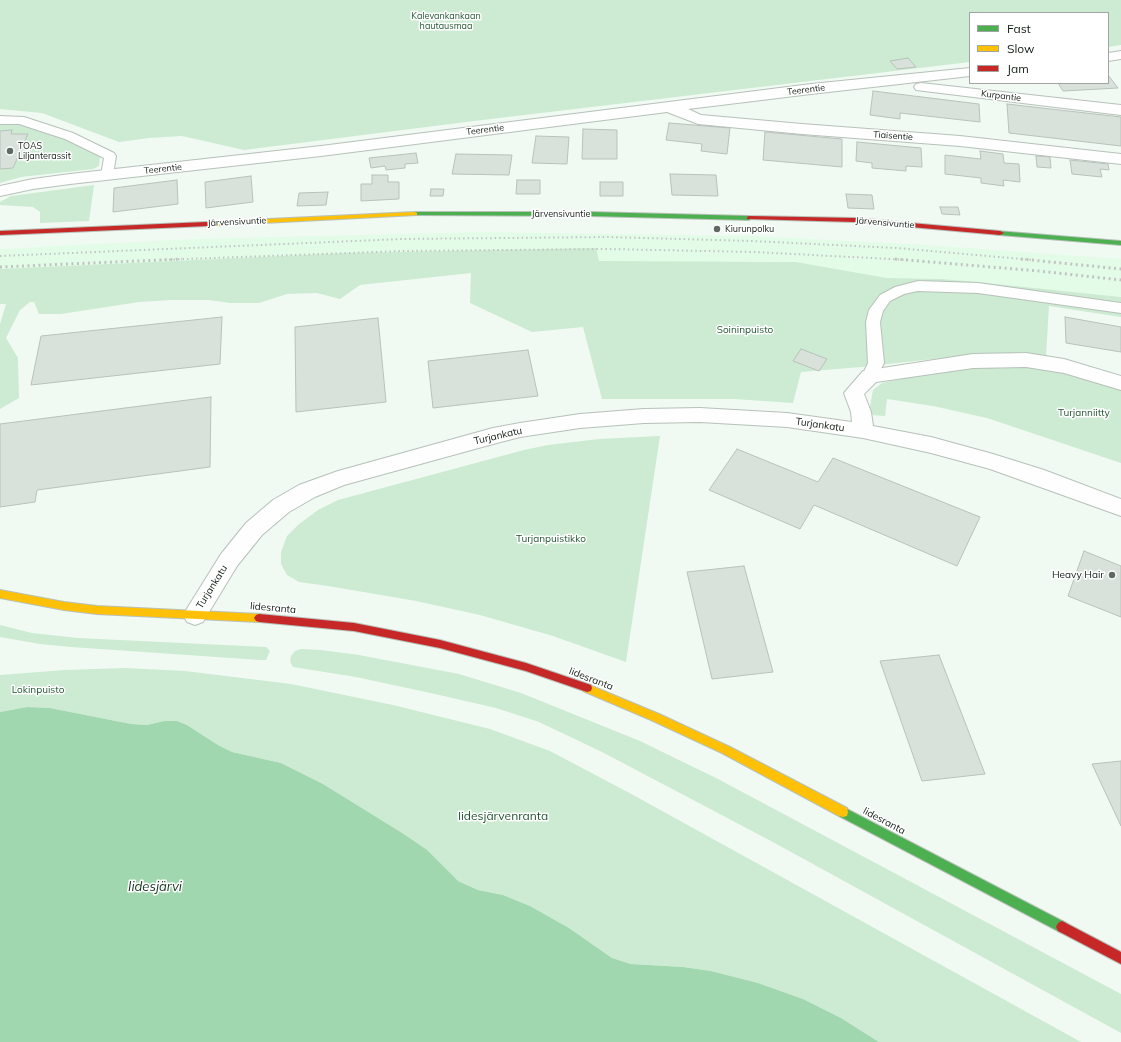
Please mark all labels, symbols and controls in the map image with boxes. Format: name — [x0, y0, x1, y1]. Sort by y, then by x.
park label: Kalevankankaan hautausmaa — [411, 11, 481, 32]
legend — [969, 12, 1109, 84]
text: Fast — [1007, 21, 1031, 36]
text: Slow — [1007, 41, 1035, 56]
text: Jam — [1007, 61, 1029, 76]
street label: Teerentie — [786, 82, 826, 98]
street label: Kurpantie — [980, 88, 1022, 104]
street label: Teerentie — [465, 122, 505, 138]
street label: Tiaisentie — [873, 129, 913, 143]
place label: TOAS Liljanterassit — [18, 141, 71, 162]
marker: TOAS Liljanterassit — [5, 146, 15, 156]
street label: Teerentie — [143, 162, 183, 176]
street label: Järvensivuntie — [532, 209, 590, 219]
street label: Järvensivuntie — [207, 215, 267, 229]
street label: Järvensivuntie — [855, 215, 915, 231]
marker: Kiurunpolku — [712, 224, 722, 234]
place label: Kiurunpolku — [725, 224, 774, 234]
park label: Soininpuisto — [717, 324, 773, 336]
park label: Turjanniitty — [1058, 407, 1110, 419]
street label: Turjankatu — [795, 416, 845, 434]
street label: Turjankatu — [473, 425, 523, 447]
park label: Turjanpuistikko — [516, 533, 586, 545]
street label: Turjankatu — [194, 563, 230, 611]
place label: Heavy Hair — [1052, 569, 1104, 581]
marker: Heavy Hair — [1107, 570, 1117, 580]
street label: Iidesranta — [249, 600, 297, 616]
street label: Iidesranta — [567, 665, 615, 693]
park label: Lokinpuisto — [12, 684, 64, 696]
street label: Iidesranta — [861, 805, 907, 837]
park label: Iidesjärvenranta — [458, 809, 548, 823]
water label: Iidesjärvi — [128, 879, 182, 895]

